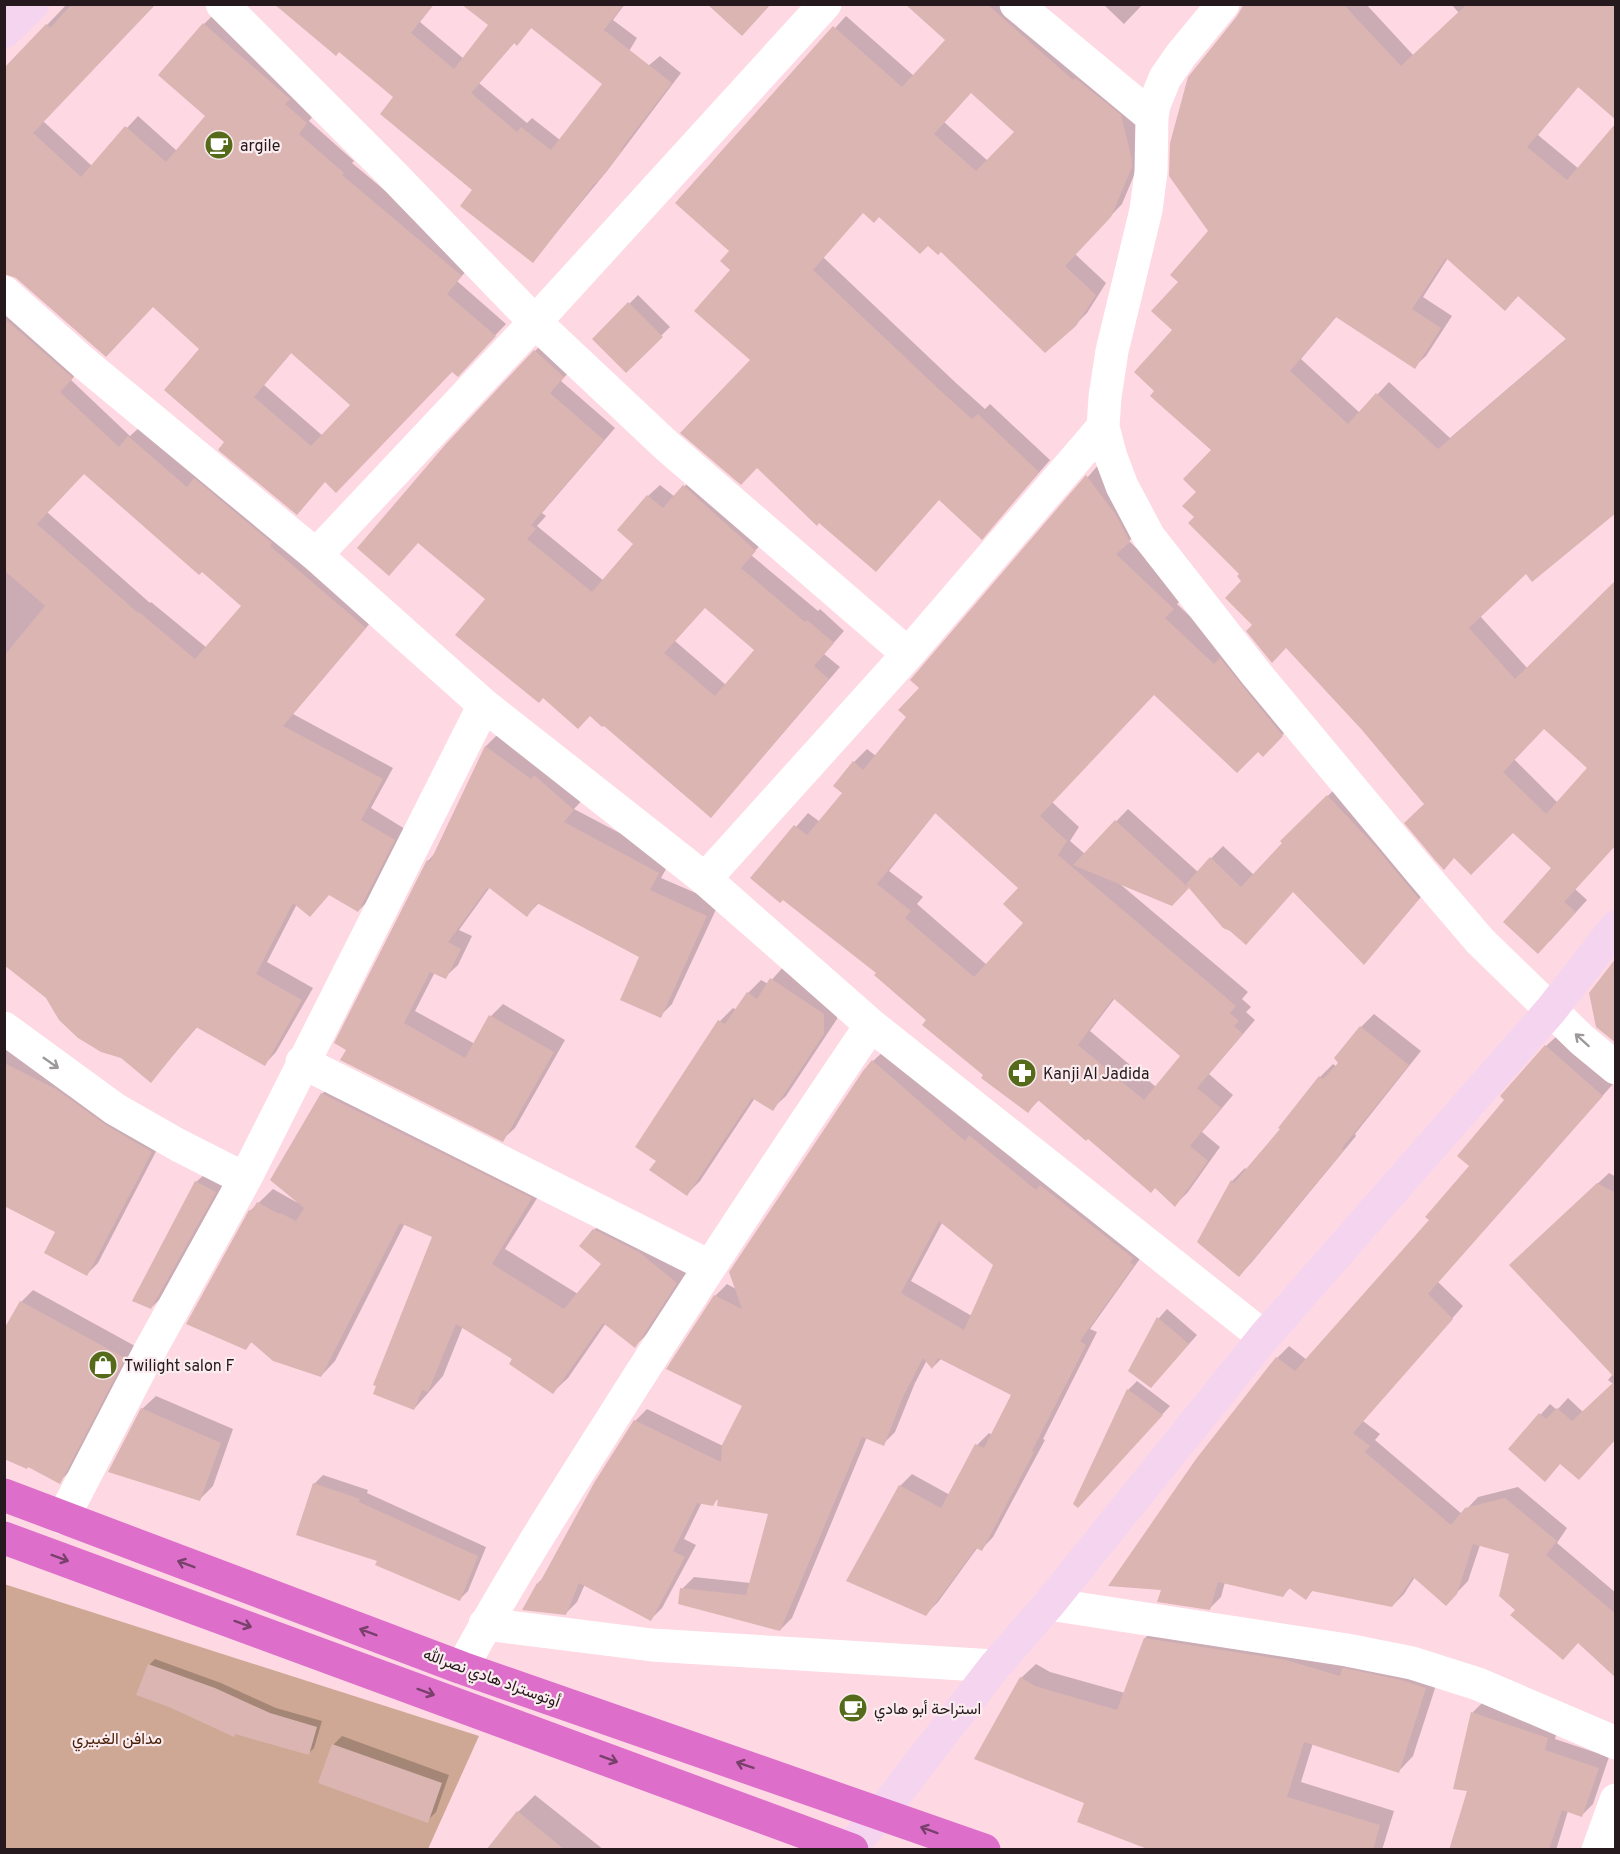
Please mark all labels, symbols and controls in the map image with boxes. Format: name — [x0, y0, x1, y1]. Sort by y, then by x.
cafe icon: argile — [203, 129, 235, 161]
place label: argile — [240, 137, 280, 157]
one-way arrow — [1575, 1033, 1590, 1047]
one-way arrow — [43, 1057, 59, 1069]
pharmacy icon: Kanji Al Jadida — [1006, 1057, 1038, 1089]
place label: Kanji Al Jadida — [1043, 1065, 1149, 1085]
shop icon: Twilight salon F — [87, 1349, 119, 1381]
place label: Twilight salon F — [124, 1357, 235, 1377]
one-way arrow — [50, 1553, 68, 1564]
one-way arrow — [177, 1557, 196, 1568]
one-way arrow — [233, 1620, 252, 1631]
one-way arrow — [359, 1626, 378, 1637]
street label: أوتوستراد هادي نصرالله — [420, 1644, 563, 1715]
one-way arrow — [416, 1687, 435, 1698]
cafe icon: استراحة أبو هادي — [837, 1692, 869, 1724]
place label: استراحة أبو هادي — [874, 1700, 981, 1722]
park label: مدافن الغبيري — [72, 1730, 162, 1752]
one-way arrow — [599, 1755, 618, 1766]
one-way arrow — [736, 1759, 755, 1770]
one-way arrow — [920, 1823, 939, 1834]

